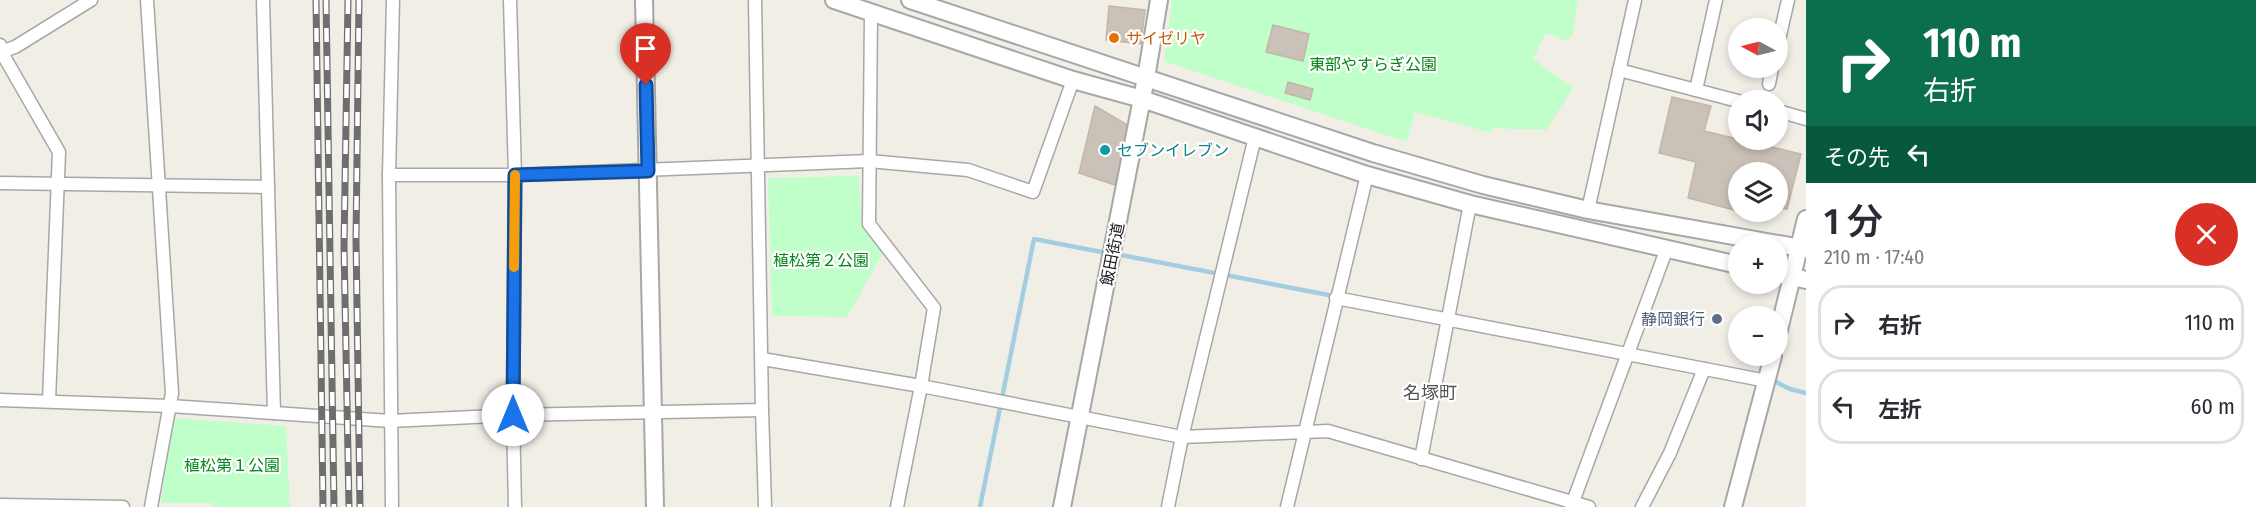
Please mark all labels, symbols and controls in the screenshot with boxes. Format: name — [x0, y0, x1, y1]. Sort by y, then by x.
north arrow — [1728, 18, 1788, 78]
map controls — [1728, 18, 1788, 366]
text: 110 m — [1923, 18, 2022, 68]
pin — [620, 23, 671, 85]
icon: right — [1824, 24, 1902, 102]
place label: サイゼリヤ — [1126, 29, 1206, 48]
marker: サイゼリヤ — [1107, 31, 1121, 45]
icon: arrive — [629, 32, 662, 65]
park label: 東部やすらぎ公園 — [1309, 55, 1437, 74]
text: 右折 — [1923, 75, 1977, 107]
button: sound — [1728, 90, 1788, 150]
icon: left — [1902, 138, 1935, 171]
place label: セブンイレブン — [1117, 141, 1229, 160]
marker: セブンイレブン — [1098, 143, 1112, 157]
text: その先 — [1824, 144, 1890, 171]
button: layers — [1728, 162, 1788, 222]
text: 1 分 — [1824, 200, 1883, 244]
button: close — [2175, 203, 2238, 266]
street label: 飯田街道 — [1097, 221, 1128, 287]
button: + — [1728, 234, 1788, 294]
text: 210 m · 17:40 — [1824, 245, 1924, 269]
park label: 植松第２公園 — [773, 251, 869, 270]
button: − — [1728, 306, 1788, 366]
icon: right — [1827, 306, 1860, 339]
text: 110 m — [2185, 309, 2235, 336]
place label: 静岡銀行 — [1641, 310, 1705, 329]
marker: 静岡銀行 — [1710, 312, 1724, 326]
text: 右折 — [1878, 312, 1922, 339]
district label: 名塚町 — [1403, 382, 1457, 404]
position arrow — [481, 383, 545, 447]
icon: left — [1827, 390, 1860, 423]
text: 60 m — [2191, 393, 2235, 420]
text: 左折 — [1878, 396, 1922, 423]
park label: 植松第１公園 — [184, 456, 280, 475]

